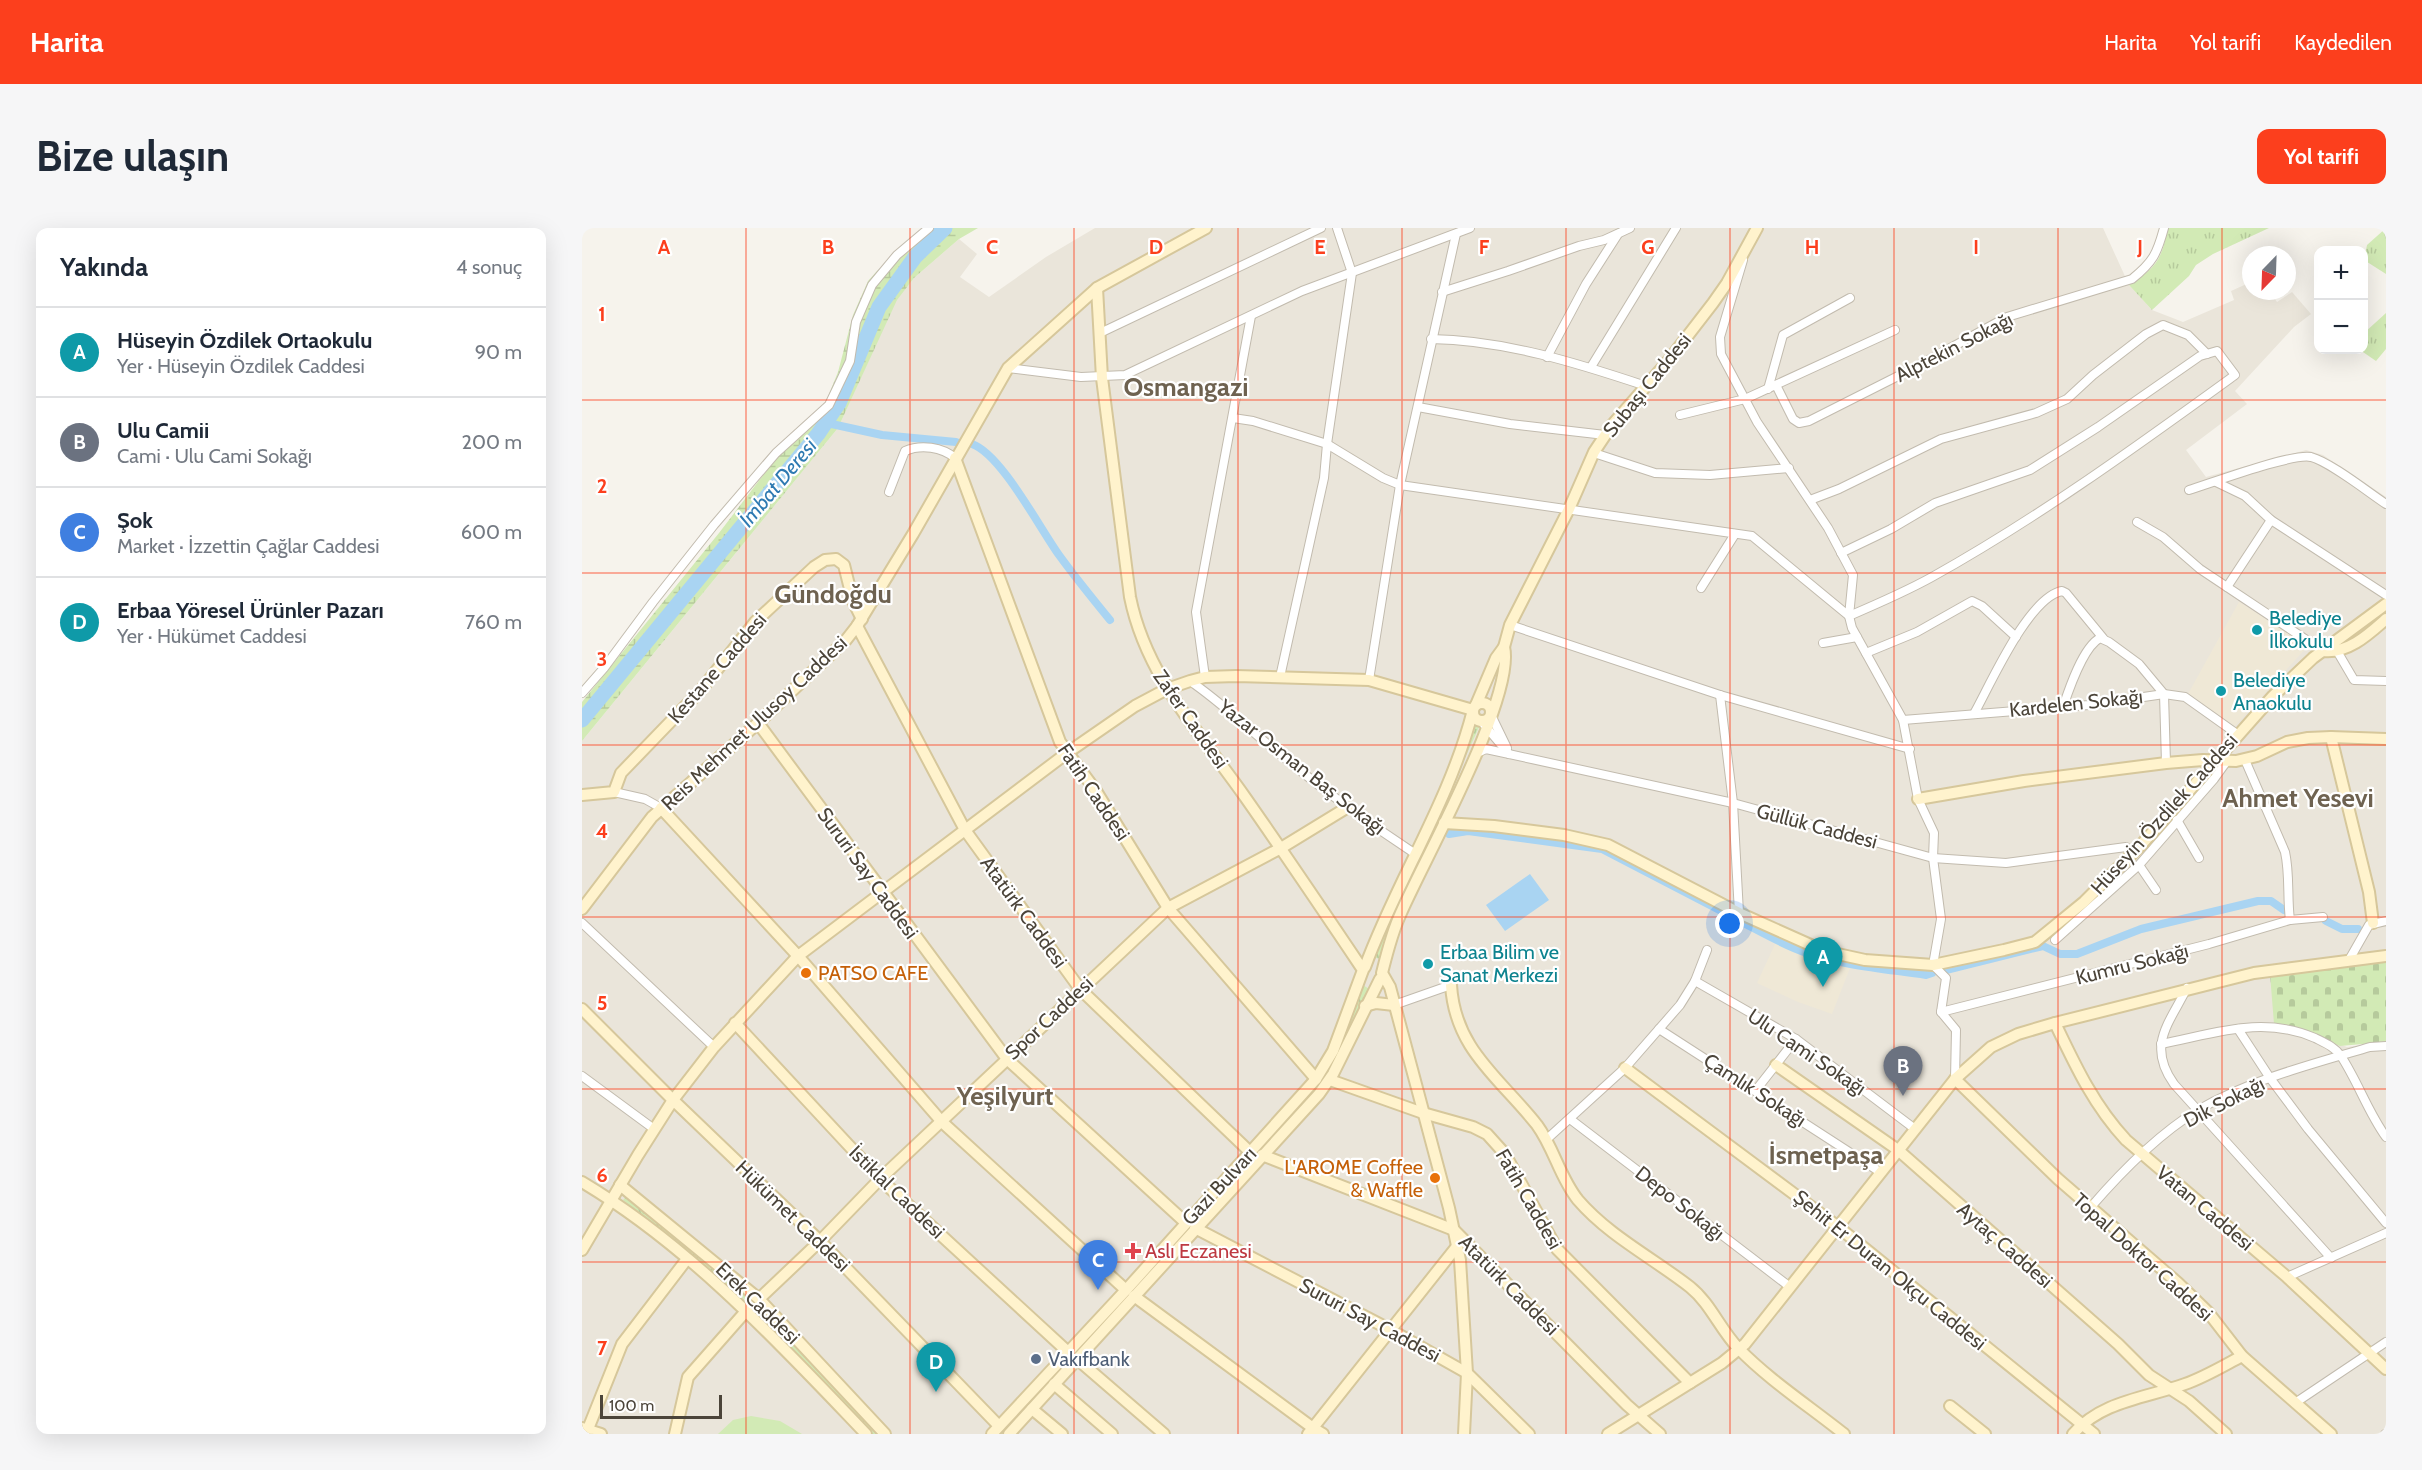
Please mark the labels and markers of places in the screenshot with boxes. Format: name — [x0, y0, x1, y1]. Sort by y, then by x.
place label: Belediye İlkokulu — [2269, 606, 2342, 653]
marker: Belediye İlkokulu — [2250, 623, 2264, 637]
place label: Belediye Anaokulu — [2233, 668, 2312, 715]
marker: Belediye Anaokulu — [2214, 684, 2228, 698]
pin: A — [1804, 938, 1842, 987]
place label: Erbaa Bilim ve Sanat Merkezi — [1440, 940, 1559, 987]
marker: Erbaa Bilim ve Sanat Merkezi — [1421, 957, 1435, 971]
place label: PATSO CAFE — [818, 961, 928, 985]
marker: PATSO CAFE — [799, 966, 813, 980]
pin: B — [1884, 1046, 1922, 1096]
place label: L'AROME Coffee & Waffle — [1284, 1155, 1423, 1202]
marker: L'AROME Coffee & Waffle — [1428, 1171, 1442, 1185]
place label: Aslı Eczanesi — [1145, 1239, 1252, 1263]
pin: C — [1078, 1240, 1118, 1290]
marker: Aslı Eczanesi — [1126, 1244, 1140, 1258]
pin: D — [916, 1342, 956, 1392]
place label: Vakıfbank — [1048, 1347, 1130, 1371]
marker: Vakıfbank — [1029, 1352, 1043, 1366]

